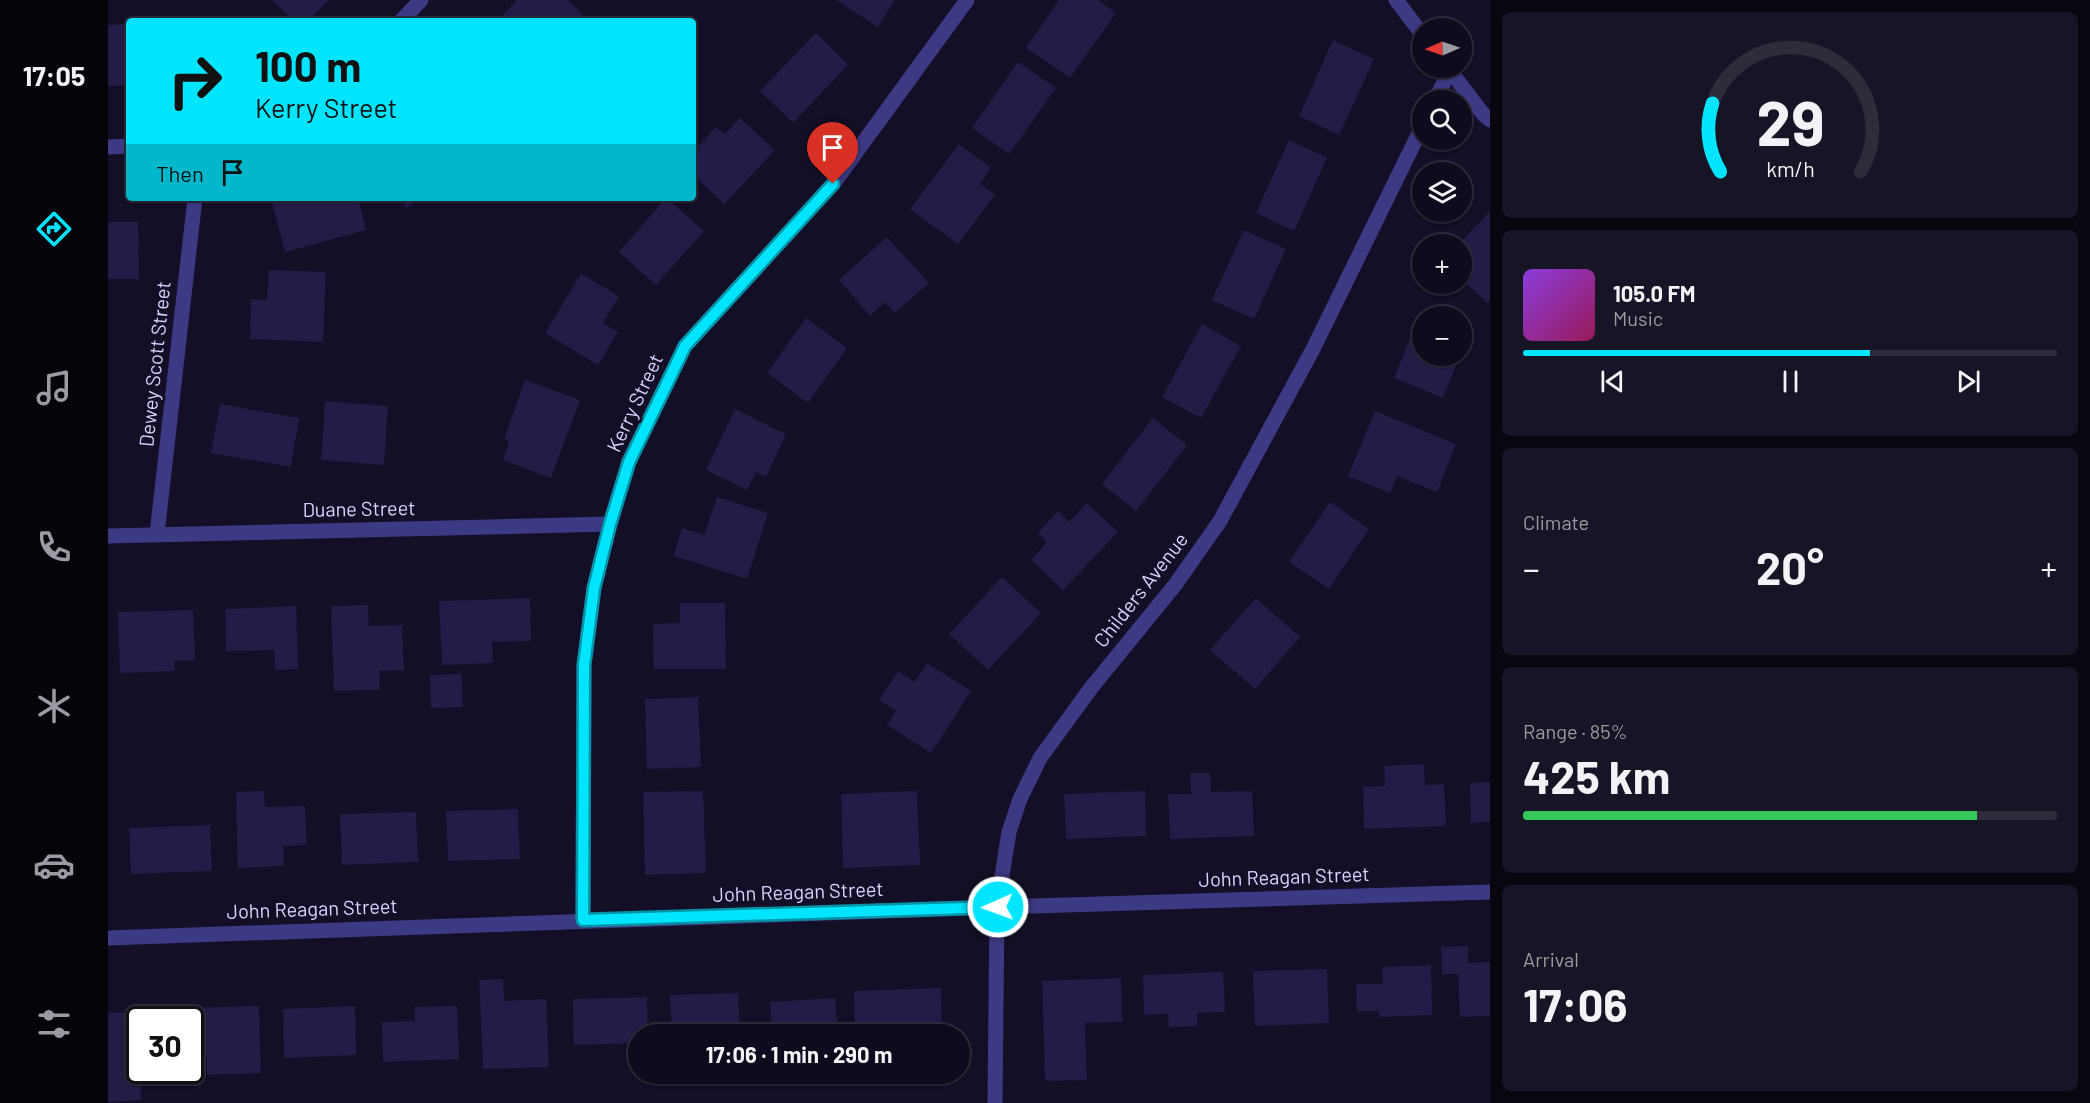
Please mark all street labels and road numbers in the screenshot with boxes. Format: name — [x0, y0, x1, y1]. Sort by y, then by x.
street label: Dewey Scott Street — [133, 280, 175, 448]
street label: Kerry Street — [601, 350, 667, 455]
street label: Duane Street — [302, 495, 416, 521]
street label: Childers Avenue — [1088, 527, 1192, 651]
street label: John Reagan Street — [1198, 861, 1370, 891]
street label: John Reagan Street — [712, 876, 884, 906]
street label: John Reagan Street — [226, 893, 398, 923]

